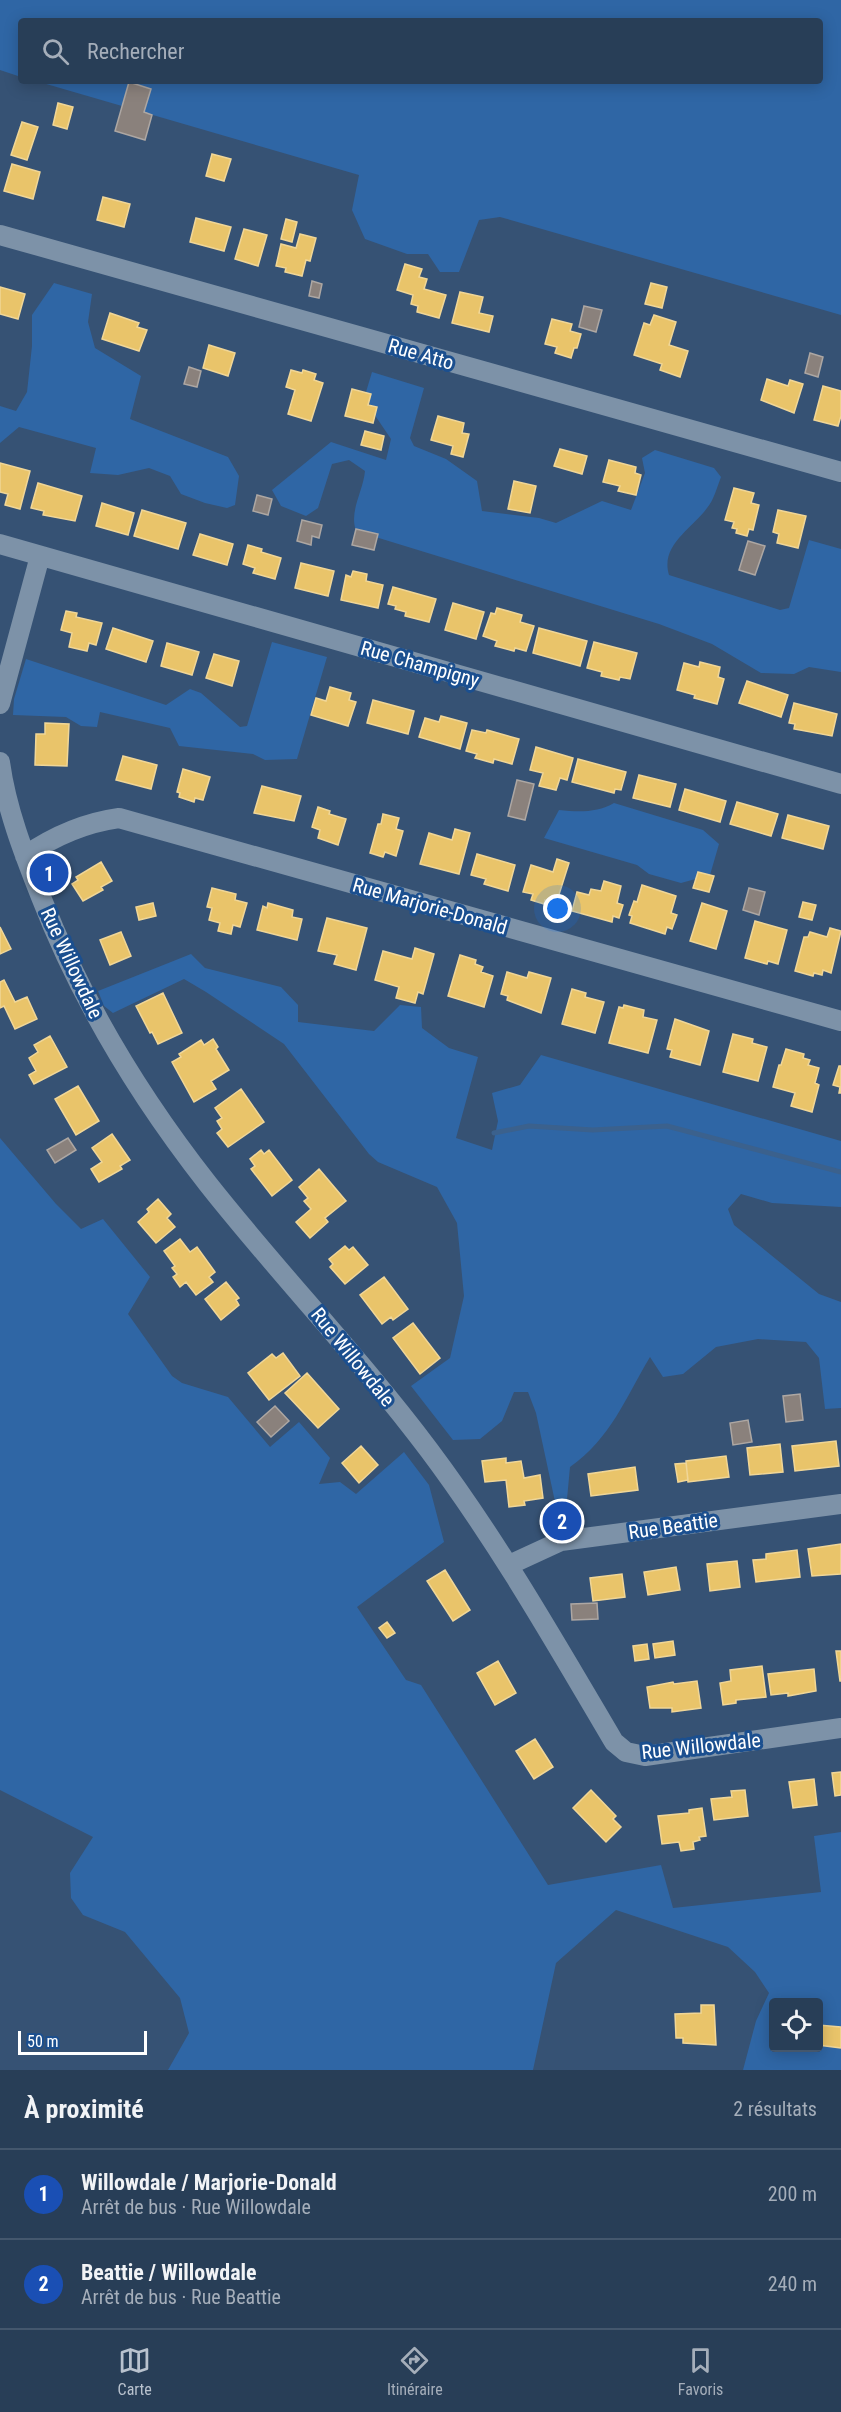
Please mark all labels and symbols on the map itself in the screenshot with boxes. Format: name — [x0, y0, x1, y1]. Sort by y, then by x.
street label: Rue Atto — [385, 333, 457, 375]
street label: Rue Champigny — [358, 636, 482, 692]
pin: 1 — [29, 850, 68, 896]
street label: Rue Marjorie-Donald — [350, 872, 510, 940]
your location — [543, 894, 572, 923]
street label: Rue Willowdale — [36, 904, 108, 1022]
street label: Rue Willowdale — [306, 1303, 400, 1411]
pin: 2 — [542, 1498, 582, 1544]
street label: Rue Beattie — [627, 1508, 719, 1544]
street label: Rue Willowdale — [640, 1728, 762, 1764]
scale bar — [18, 2028, 147, 2056]

